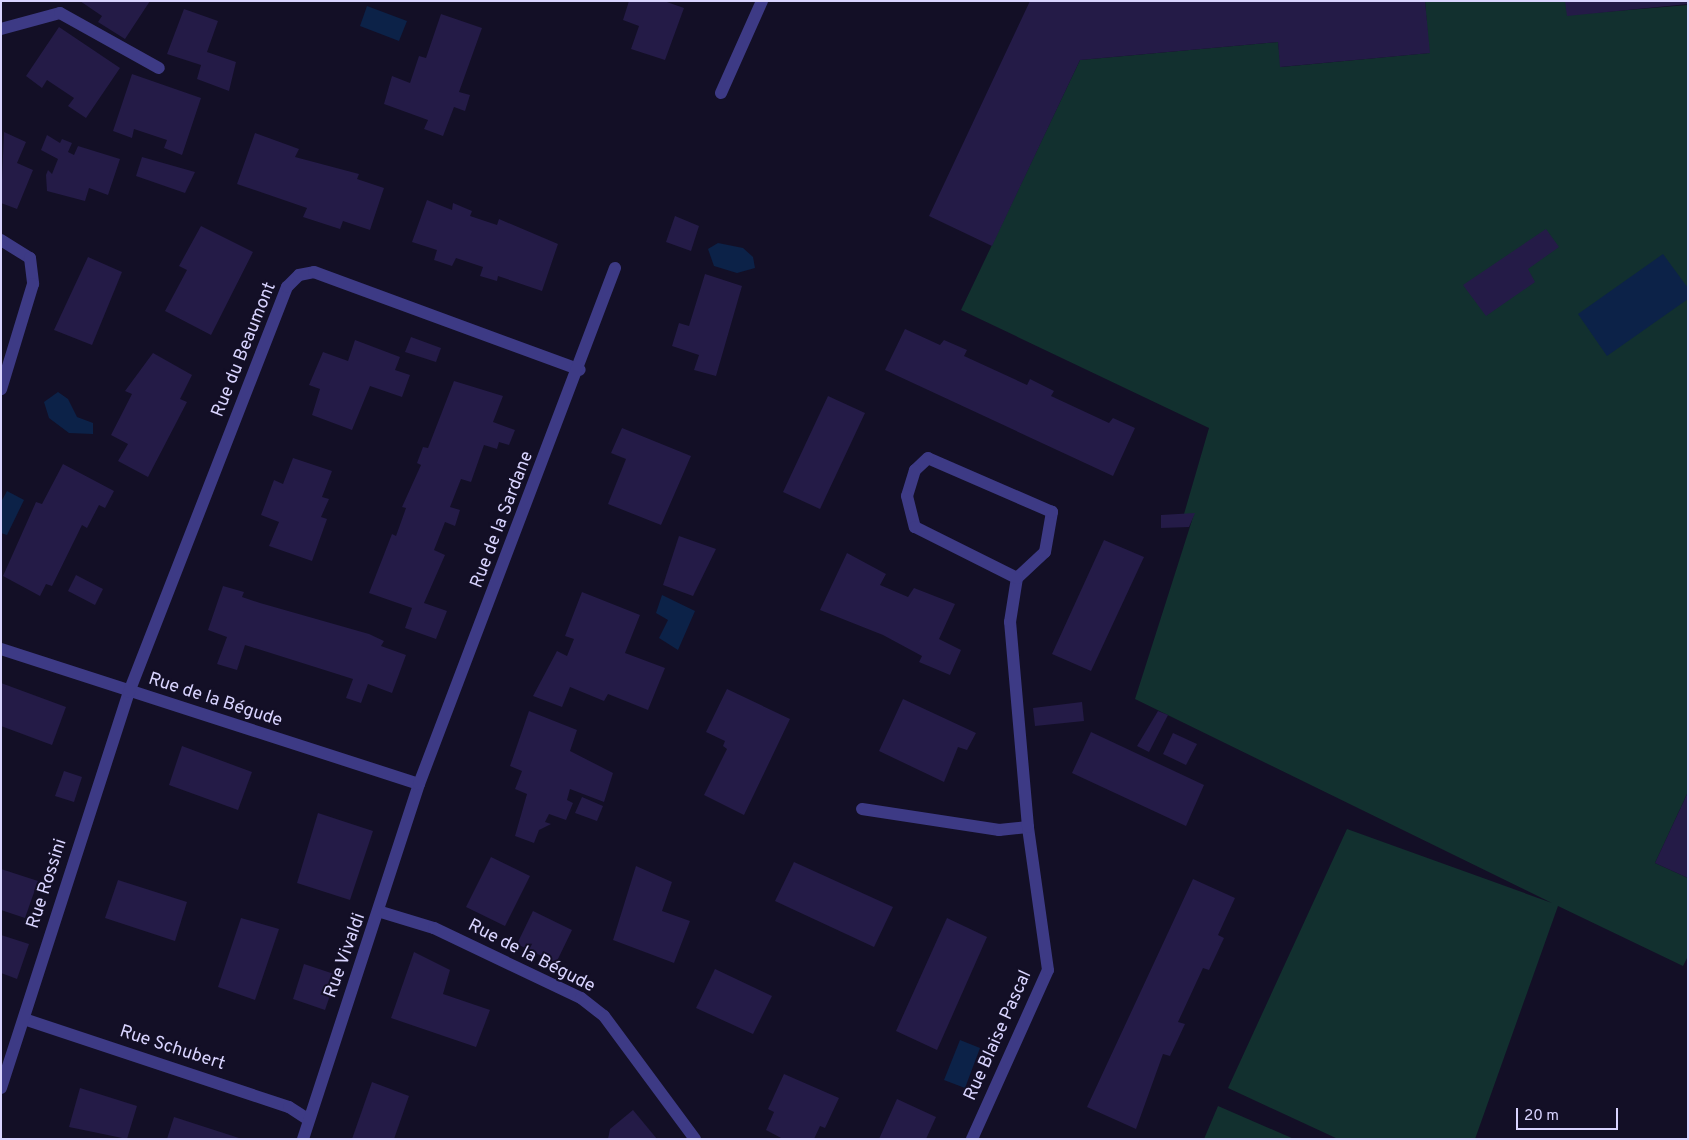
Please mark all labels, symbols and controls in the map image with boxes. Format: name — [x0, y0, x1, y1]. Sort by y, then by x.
street label: Rue du Beaumont — [208, 279, 282, 421]
street label: Rue de la Sardane — [467, 448, 539, 592]
street label: Rue de la Bégude — [145, 669, 285, 733]
street label: Rue Rossini — [23, 836, 73, 932]
street label: Rue Vivaldi — [321, 910, 371, 1002]
street label: Rue de la Bégude — [464, 916, 598, 998]
street label: Rue Blaise Pascal — [961, 968, 1037, 1104]
street label: Rue Schubert — [116, 1022, 228, 1076]
scale bar — [1519, 1098, 1622, 1130]
text: 20 m — [1524, 1107, 1559, 1126]

